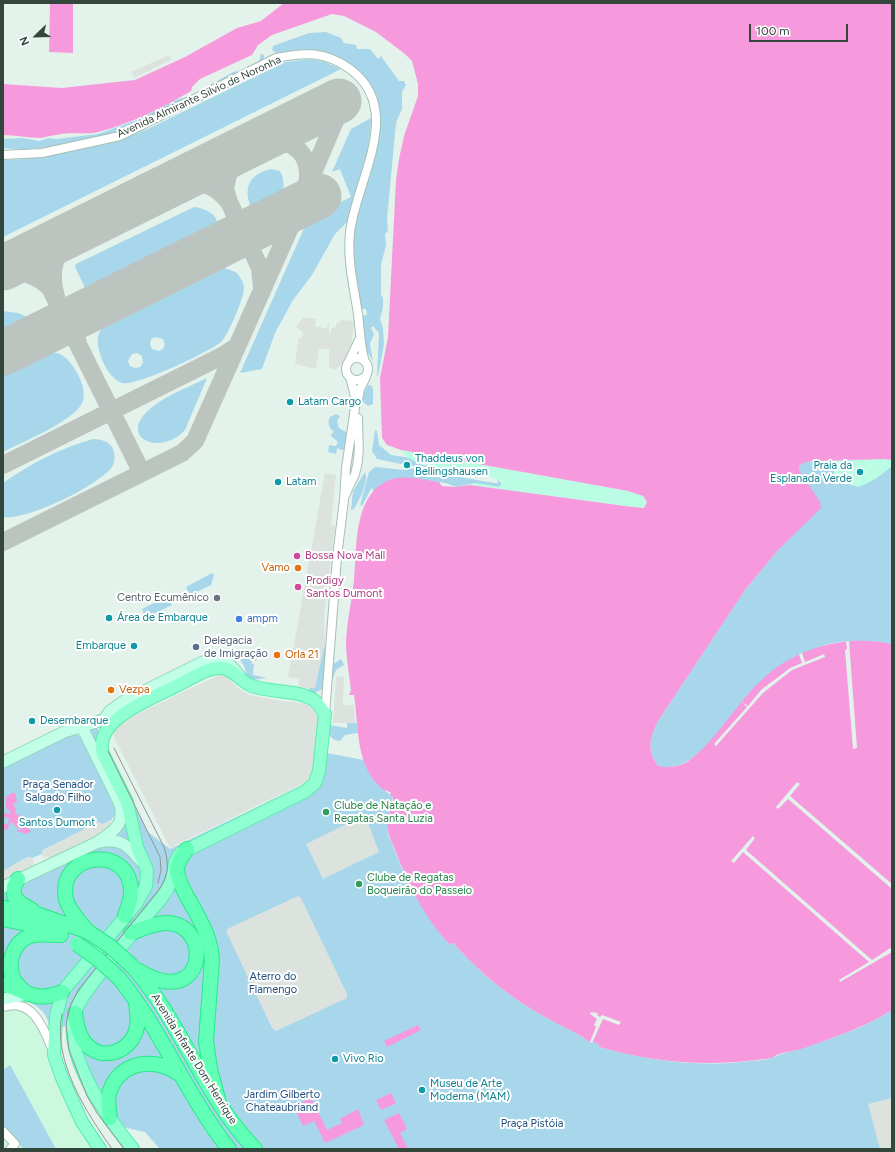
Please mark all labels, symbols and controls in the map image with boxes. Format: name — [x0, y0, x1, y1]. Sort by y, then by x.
north arrow — [16, 16, 56, 56]
scale bar — [751, 16, 850, 42]
text: 100 m — [756, 24, 790, 38]
text: N — [17, 34, 32, 47]
street label: Avenida Almirante Silvio de Noronha — [115, 53, 283, 141]
place label: Latam Cargo — [298, 395, 361, 409]
marker: Latam Cargo — [285, 397, 295, 407]
place label: Thaddeus von Bellingshausen — [415, 452, 488, 478]
place label: Praia da Esplanada Verde — [770, 459, 852, 485]
marker: Thaddeus von Bellingshausen — [402, 460, 412, 470]
marker: Praia da Esplanada Verde — [855, 467, 865, 477]
place label: Latam — [286, 475, 316, 489]
marker: Latam — [273, 477, 283, 487]
place label: Bossa Nova Mall — [305, 549, 385, 563]
marker: Bossa Nova Mall — [292, 551, 302, 561]
place label: Vamo — [261, 561, 290, 575]
marker: Vamo — [293, 563, 303, 573]
place label: Prodigy Santos Dumont — [306, 574, 383, 600]
marker: Prodigy Santos Dumont — [293, 582, 303, 592]
place label: Centro Ecumênico — [117, 591, 209, 605]
marker: Centro Ecumênico — [212, 593, 222, 603]
place label: Área de Embarque — [117, 611, 208, 625]
place label: ampm — [247, 612, 278, 626]
marker: Área de Embarque — [104, 613, 114, 623]
marker: ampm — [234, 614, 244, 624]
place label: Delegacia de Imigração — [204, 634, 268, 660]
place label: Embarque — [76, 639, 126, 653]
marker: Embarque — [129, 641, 139, 651]
marker: Delegacia de Imigração — [191, 642, 201, 652]
place label: Orla 21 — [285, 648, 319, 662]
marker: Orla 21 — [272, 650, 282, 660]
place label: Vezpa — [119, 683, 150, 697]
marker: Vezpa — [106, 685, 116, 695]
place label: Desembarque — [40, 714, 108, 728]
marker: Desembarque — [27, 716, 37, 726]
park label: Praça Senador Salgado Filho — [23, 778, 93, 804]
place label: Clube de Natação e Regatas Santa Luzia — [334, 799, 433, 825]
marker: Santos Dumont — [52, 805, 62, 815]
marker: Clube de Natação e Regatas Santa Luzia — [321, 807, 331, 817]
place label: Santos Dumont — [19, 816, 95, 830]
place label: Clube de Regatas Boqueirão do Passeio — [367, 871, 472, 897]
marker: Clube de Regatas Boqueirão do Passeio — [354, 879, 364, 889]
park label: Aterro do Flamengo — [249, 970, 297, 996]
street label: Avenida Infante Dom Henrique — [148, 991, 240, 1127]
place label: Vivo Rio — [343, 1052, 384, 1066]
marker: Vivo Rio — [330, 1054, 340, 1064]
place label: Museu de Arte Moderna (MAM) — [430, 1077, 510, 1103]
marker: Museu de Arte Moderna (MAM) — [417, 1085, 427, 1095]
park label: Jardim Gilberto Chateaubriand — [244, 1088, 320, 1114]
park label: Praça Pistóia — [501, 1117, 563, 1131]

